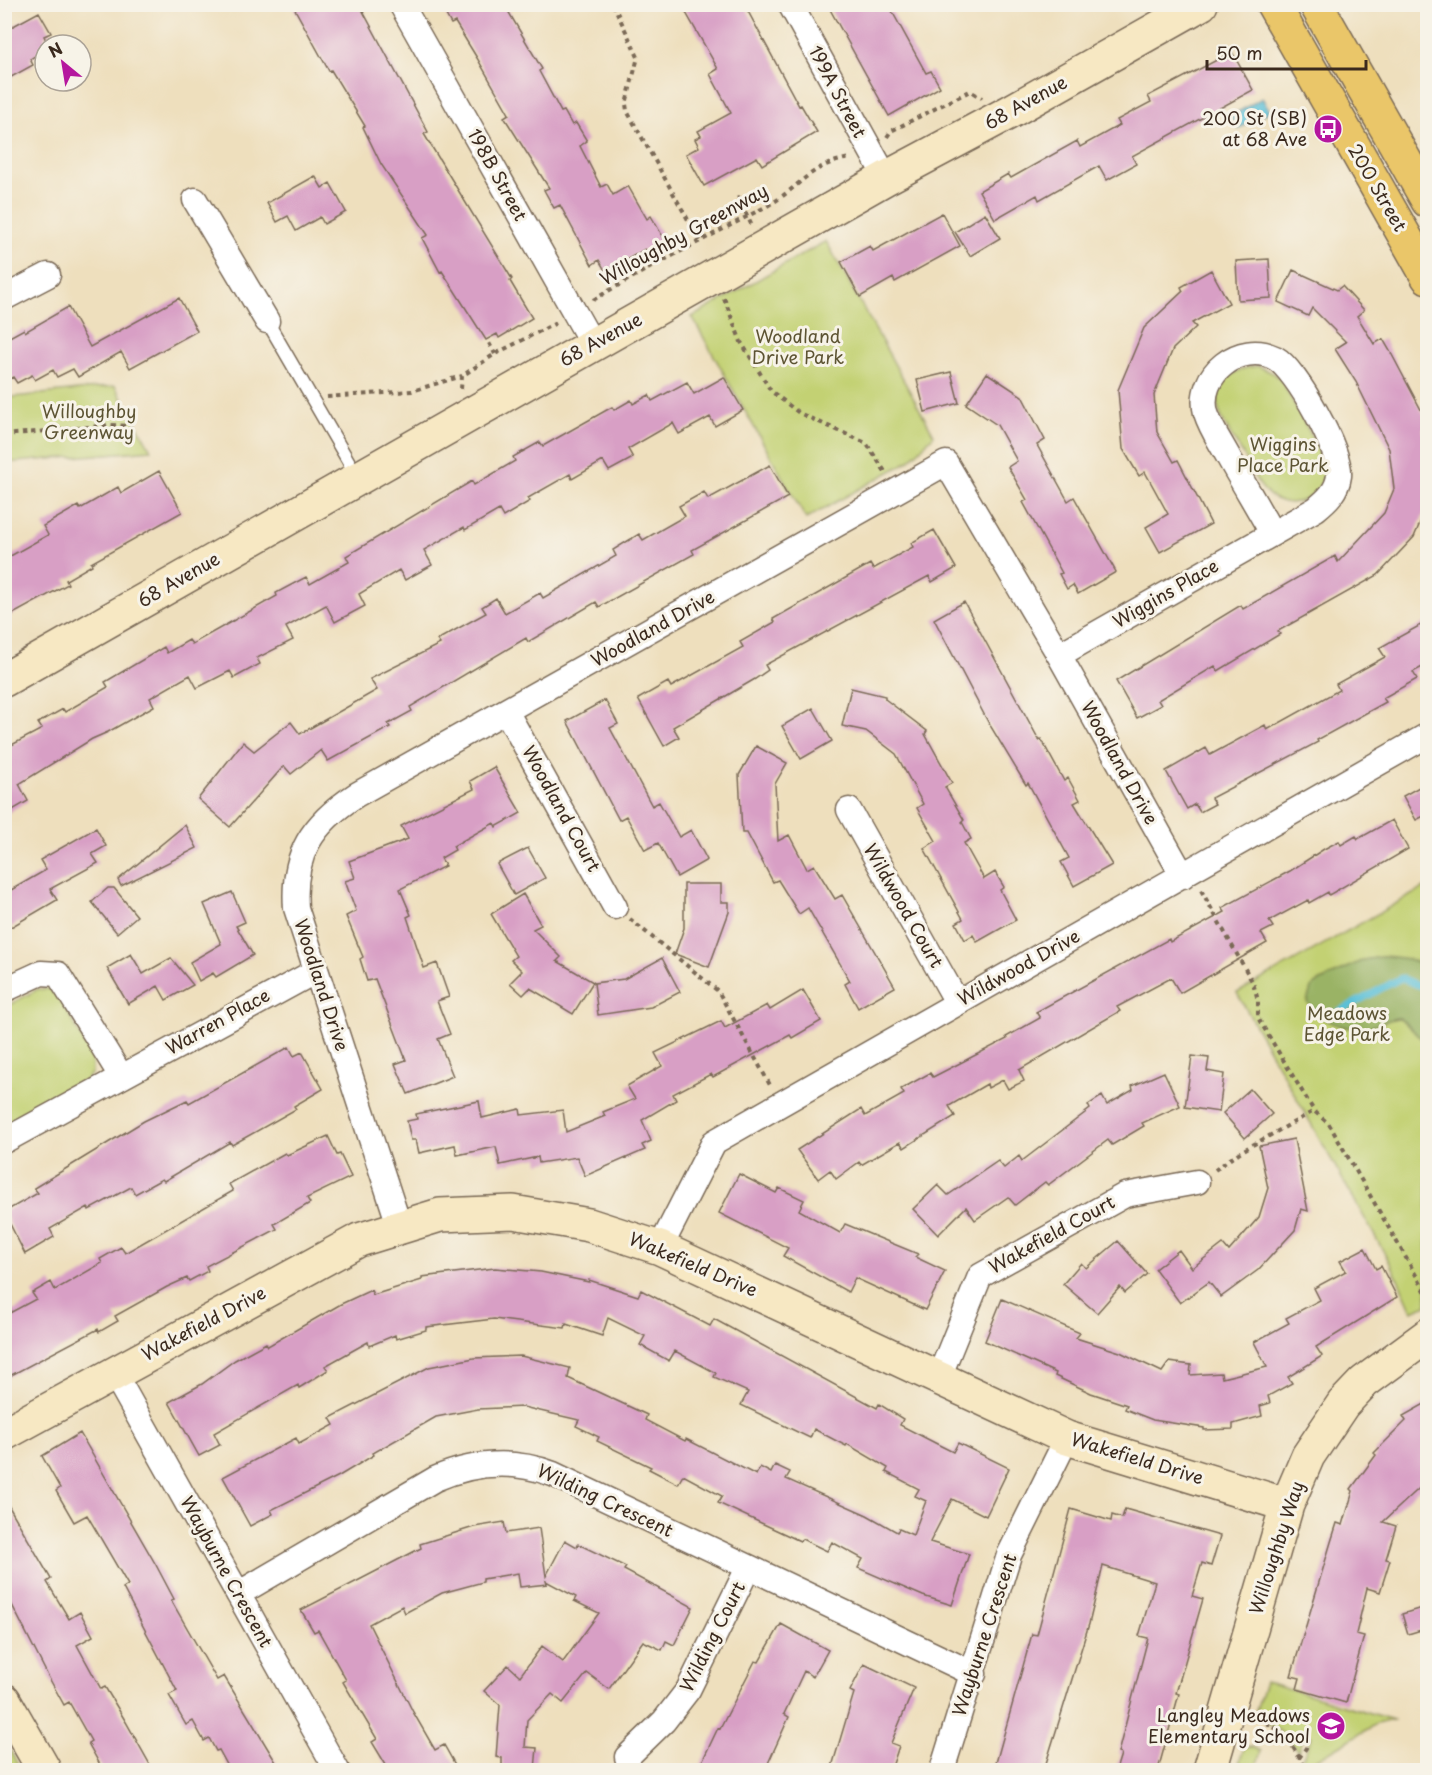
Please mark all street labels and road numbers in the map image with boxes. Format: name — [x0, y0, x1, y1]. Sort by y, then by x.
street label: 199A Street — [803, 40, 874, 142]
street label: 68 Avenue — [979, 68, 1072, 136]
street label: 198B Street — [462, 123, 535, 225]
street label: 200 Street — [1342, 138, 1414, 236]
street label: Willoughby Greenway — [594, 176, 772, 291]
street label: 68 Avenue — [554, 305, 647, 373]
street label: 68 Avenue — [132, 544, 224, 613]
street label: Wiggins Place — [1107, 551, 1223, 634]
street label: Woodland Drive — [586, 583, 719, 673]
street label: Woodland Drive — [1075, 696, 1165, 829]
street label: Woodland Court — [516, 740, 608, 876]
street label: Wildwood Court — [858, 838, 951, 972]
street label: Woodland Drive — [288, 915, 357, 1054]
street label: Wildwood Drive — [952, 922, 1084, 1012]
street label: Warren Place — [160, 981, 274, 1060]
street label: Wakefield Court — [983, 1188, 1119, 1280]
street label: Wakefield Drive — [625, 1224, 762, 1303]
street label: Wakefield Drive — [136, 1279, 270, 1367]
street label: Wakefield Drive — [1068, 1425, 1207, 1491]
street label: Wilding Crescent — [533, 1456, 678, 1543]
street label: Willoughby Way — [1241, 1477, 1310, 1618]
street label: Wayburne Crescent — [174, 1491, 280, 1652]
street label: Wayburne Crescent — [945, 1550, 1023, 1719]
street label: Wilding Court — [672, 1576, 751, 1696]

